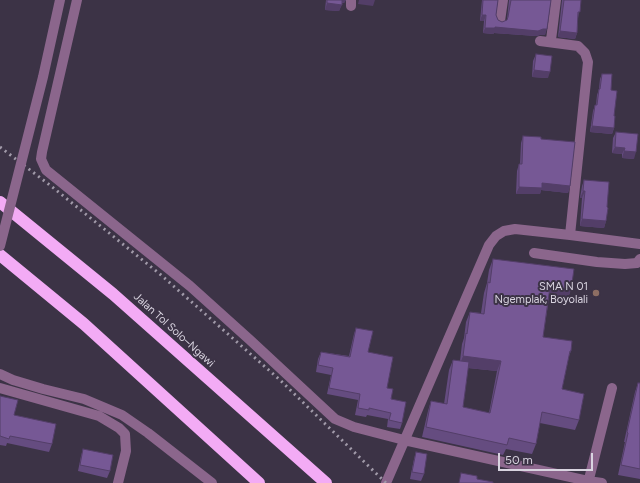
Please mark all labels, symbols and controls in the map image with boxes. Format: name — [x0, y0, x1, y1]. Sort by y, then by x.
place label: SMA N 01 Ngemplak, Boyolali — [495, 280, 588, 306]
marker: SMA N 01 Ngemplak, Boyolali — [591, 288, 601, 298]
street label: Jalan Tol Solo–Ngawi — [131, 290, 217, 370]
scale bar — [500, 445, 595, 471]
text: 50 m — [505, 453, 533, 467]

